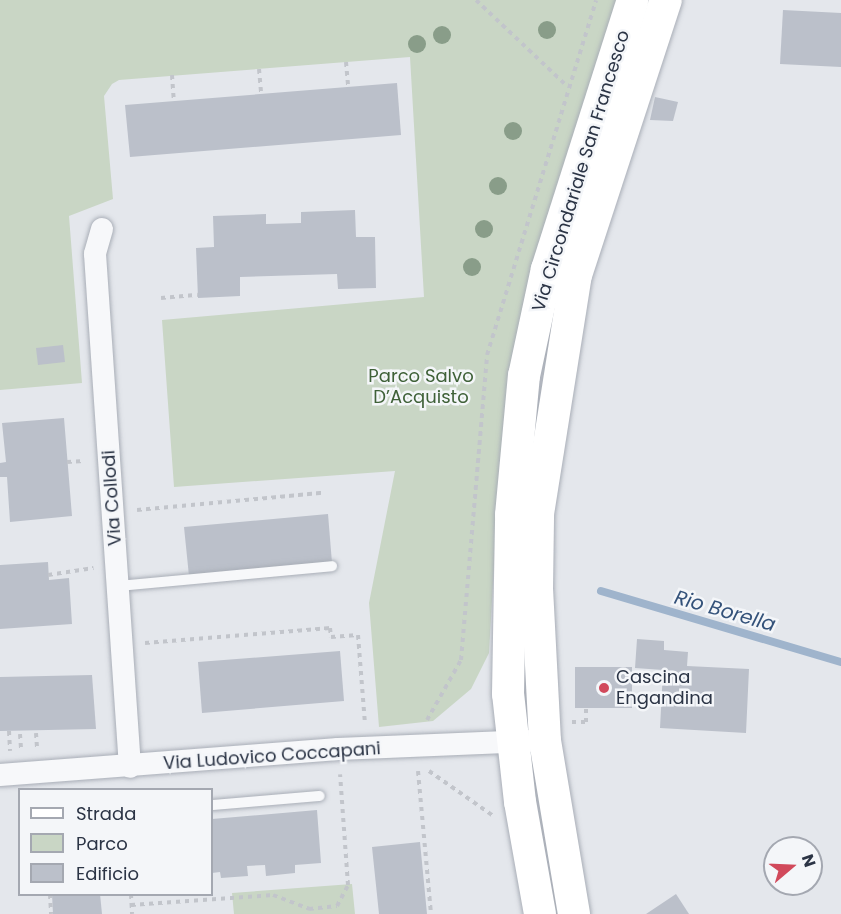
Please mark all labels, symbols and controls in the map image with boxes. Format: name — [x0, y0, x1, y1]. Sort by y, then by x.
street label: Via Circondariale San Francesco — [528, 28, 634, 314]
park label: Parco Salvo D’Acquisto — [368, 366, 474, 409]
street label: Via Collodi — [98, 449, 126, 547]
water label: Rio Borella — [672, 585, 778, 637]
place label: Cascina Engandina — [616, 667, 713, 710]
marker: Cascina Engandina — [597, 681, 611, 695]
street label: Via Ludovico Coccapani — [162, 738, 382, 774]
legend — [18, 788, 213, 896]
text: Strada — [76, 801, 136, 826]
text: Parco — [76, 831, 128, 856]
north arrow — [763, 836, 823, 896]
text: N — [796, 851, 821, 870]
text: Edificio — [76, 861, 139, 886]

